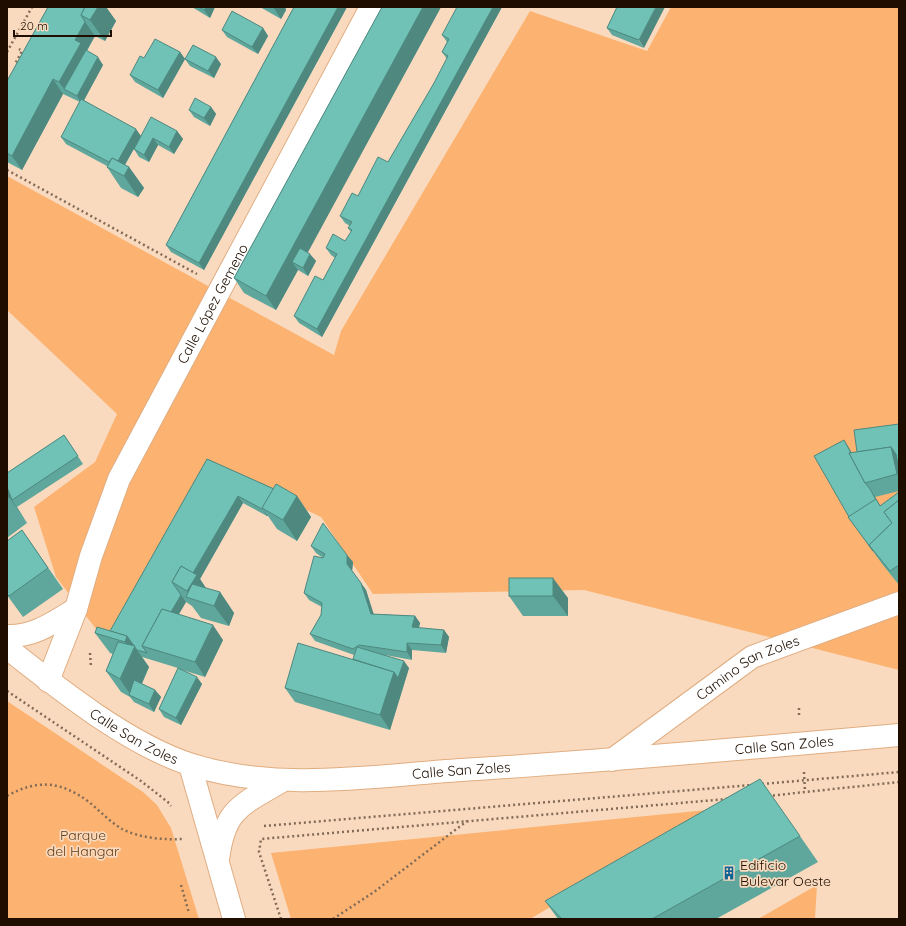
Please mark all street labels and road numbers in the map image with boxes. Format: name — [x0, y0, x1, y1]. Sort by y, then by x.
street label: Calle López Gemeno — [173, 241, 252, 367]
street label: Camino San Zoles — [692, 631, 802, 704]
street label: Calle San Zoles — [86, 704, 181, 768]
street label: Calle San Zoles — [734, 732, 834, 758]
street label: Calle San Zoles — [411, 758, 511, 783]

